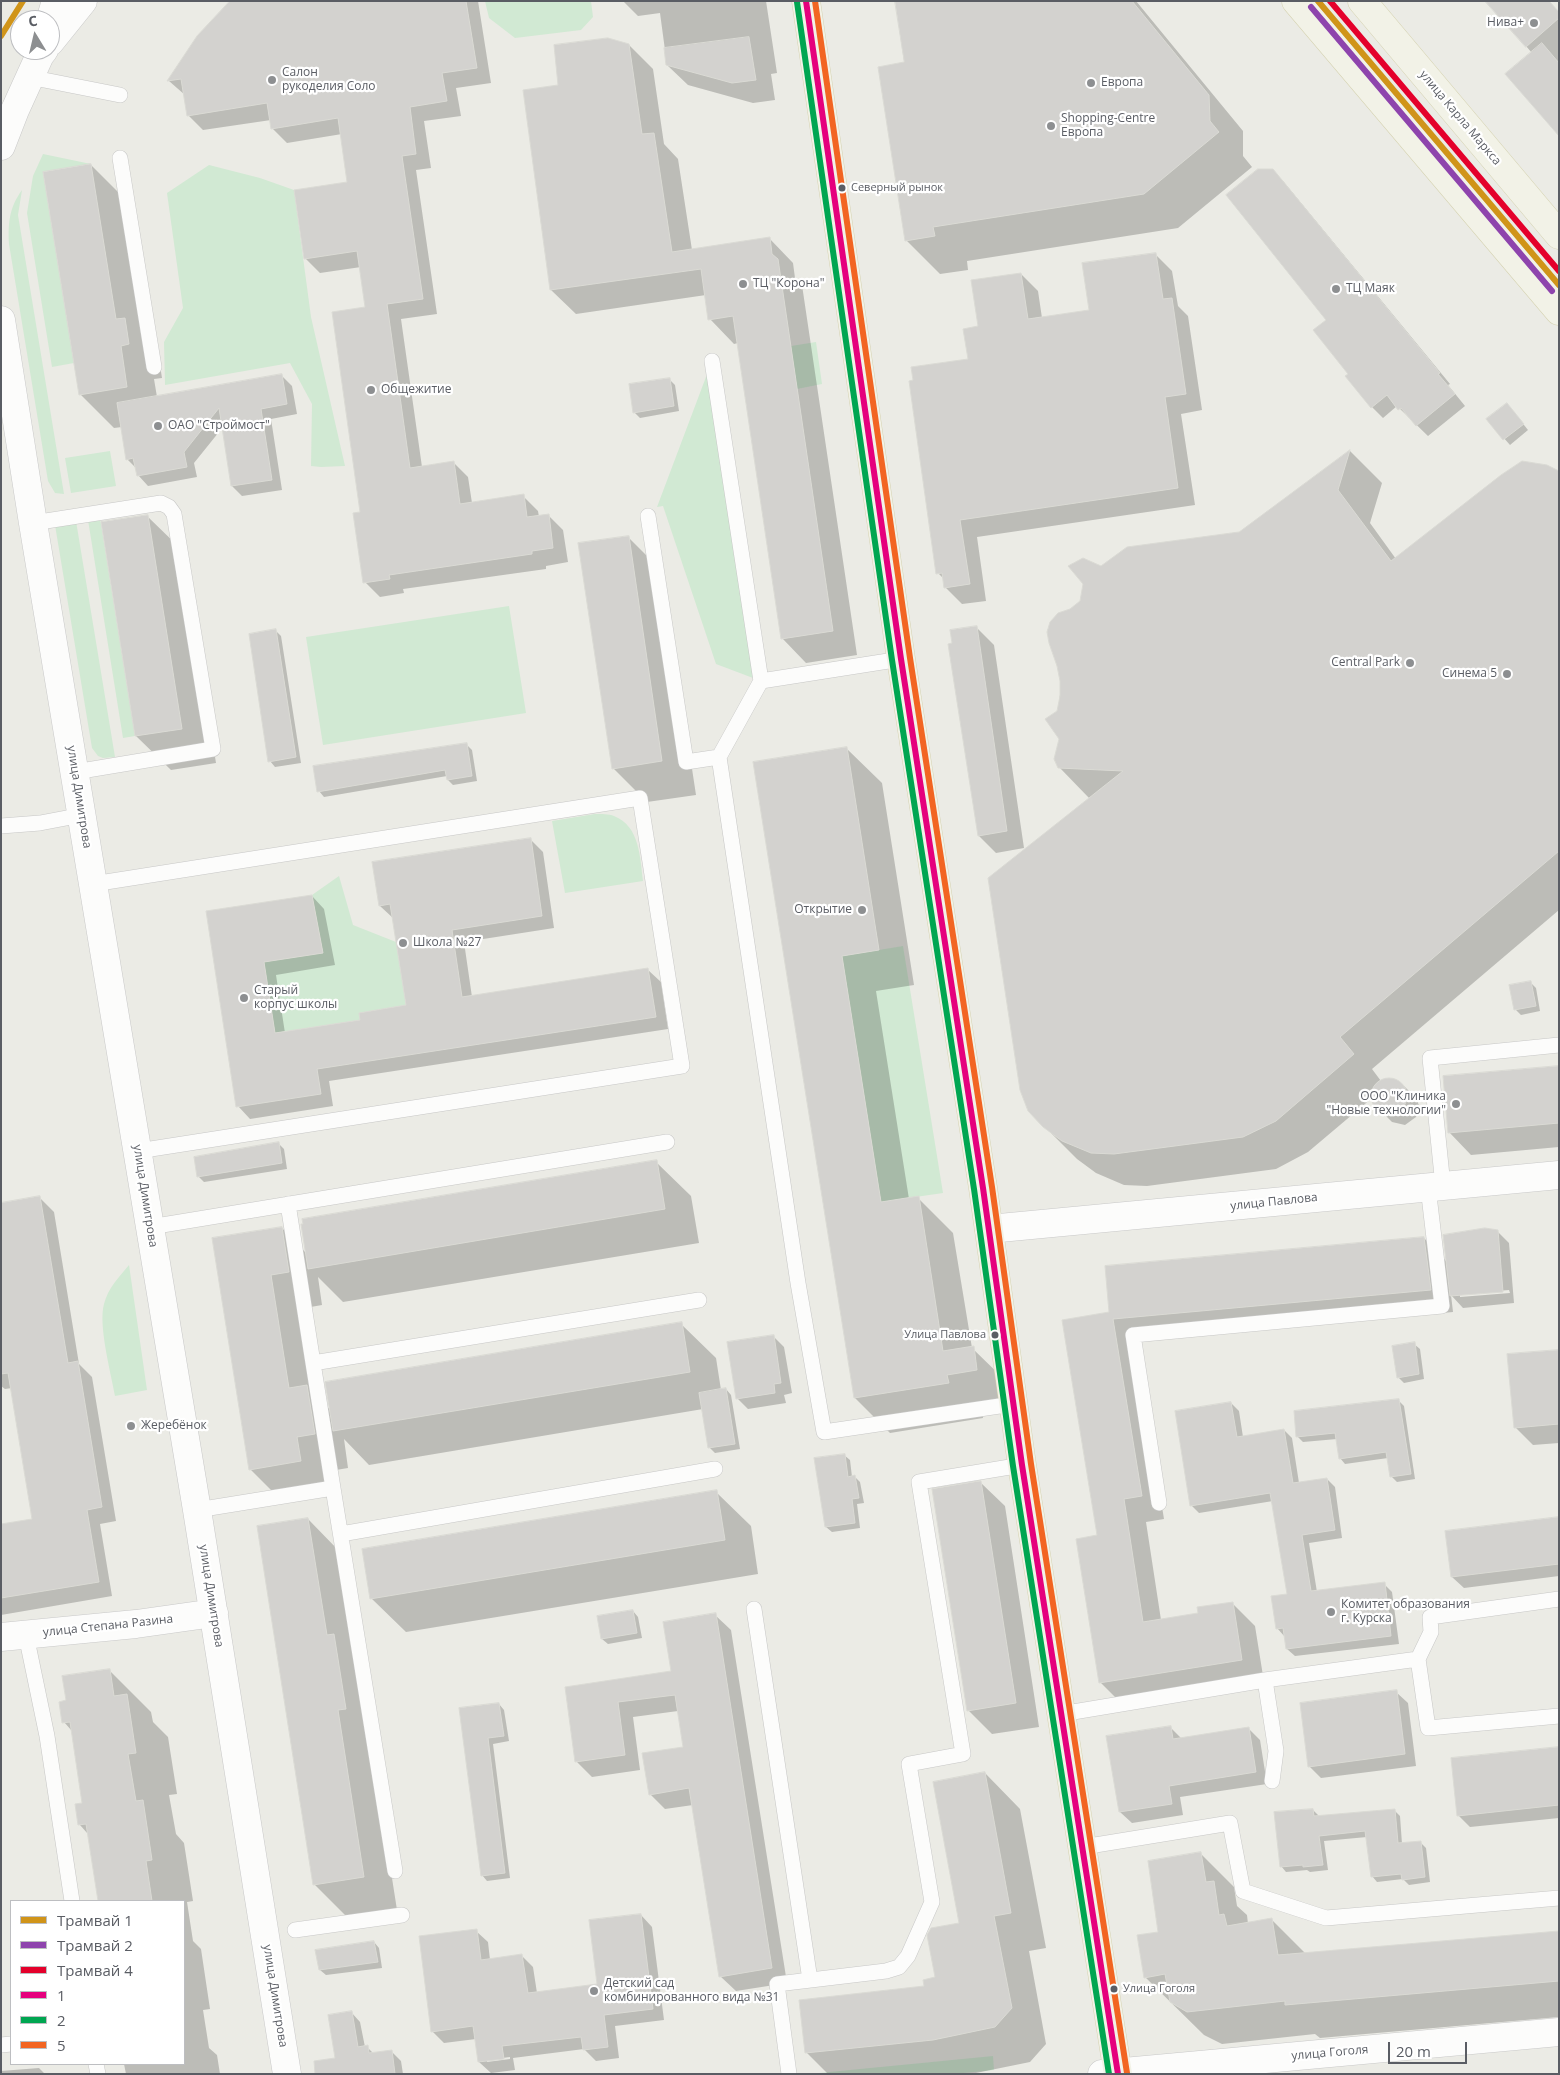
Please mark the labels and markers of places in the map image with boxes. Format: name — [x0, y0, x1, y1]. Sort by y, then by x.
place label: Нива+ — [1487, 16, 1524, 30]
marker: Нива+ — [1528, 17, 1540, 29]
place label: Салон рукоделия Соло — [282, 66, 376, 94]
marker: Салон рукоделия Соло — [266, 74, 278, 86]
place label: Европа — [1101, 76, 1143, 90]
marker: Европа — [1085, 77, 1097, 89]
place label: Shopping-Centre Европа — [1061, 112, 1155, 140]
marker: Shopping-Centre Европа — [1045, 120, 1057, 132]
place label: Северный рынок — [851, 181, 943, 195]
marker: Северный рынок — [837, 183, 847, 193]
place label: ТЦ "Корона" — [753, 277, 824, 291]
marker: ТЦ "Корона" — [737, 278, 749, 290]
place label: ТЦ Маяк — [1346, 282, 1395, 296]
marker: ТЦ Маяк — [1330, 283, 1342, 295]
place label: Общежитие — [381, 383, 451, 397]
marker: Общежитие — [365, 384, 377, 396]
place label: ОАО "Строймост" — [168, 419, 270, 433]
marker: ОАО "Строймост" — [152, 420, 164, 432]
place label: Central Park — [1331, 656, 1400, 670]
marker: Central Park — [1404, 657, 1416, 669]
place label: Синема 5 — [1442, 667, 1497, 681]
marker: Синема 5 — [1501, 668, 1513, 680]
place label: Открытие — [794, 903, 852, 917]
marker: Открытие — [856, 904, 868, 916]
place label: Школа №27 — [413, 936, 481, 950]
marker: Школа №27 — [397, 937, 409, 949]
place label: Старый корпус школы — [254, 984, 337, 1012]
marker: Старый корпус школы — [238, 992, 250, 1004]
place label: ООО "Клиника "Новые технологии" — [1326, 1090, 1446, 1118]
marker: ООО "Клиника "Новые технологии" — [1450, 1098, 1462, 1110]
place label: Улица Павлова — [904, 1328, 986, 1342]
marker: Улица Павлова — [990, 1330, 1000, 1340]
place label: Жеребёнок — [141, 1419, 207, 1433]
marker: Жеребёнок — [125, 1420, 137, 1432]
place label: Комитет образования г. Курска — [1341, 1598, 1470, 1626]
marker: Комитет образования г. Курска — [1325, 1606, 1337, 1618]
place label: Детский сад комбинированного вида №31 — [604, 1977, 779, 2005]
place label: Улица Гоголя — [1123, 1982, 1195, 1996]
marker: Улица Гоголя — [1109, 1984, 1119, 1994]
marker: Детский сад комбинированного вида №31 — [588, 1985, 600, 1997]

